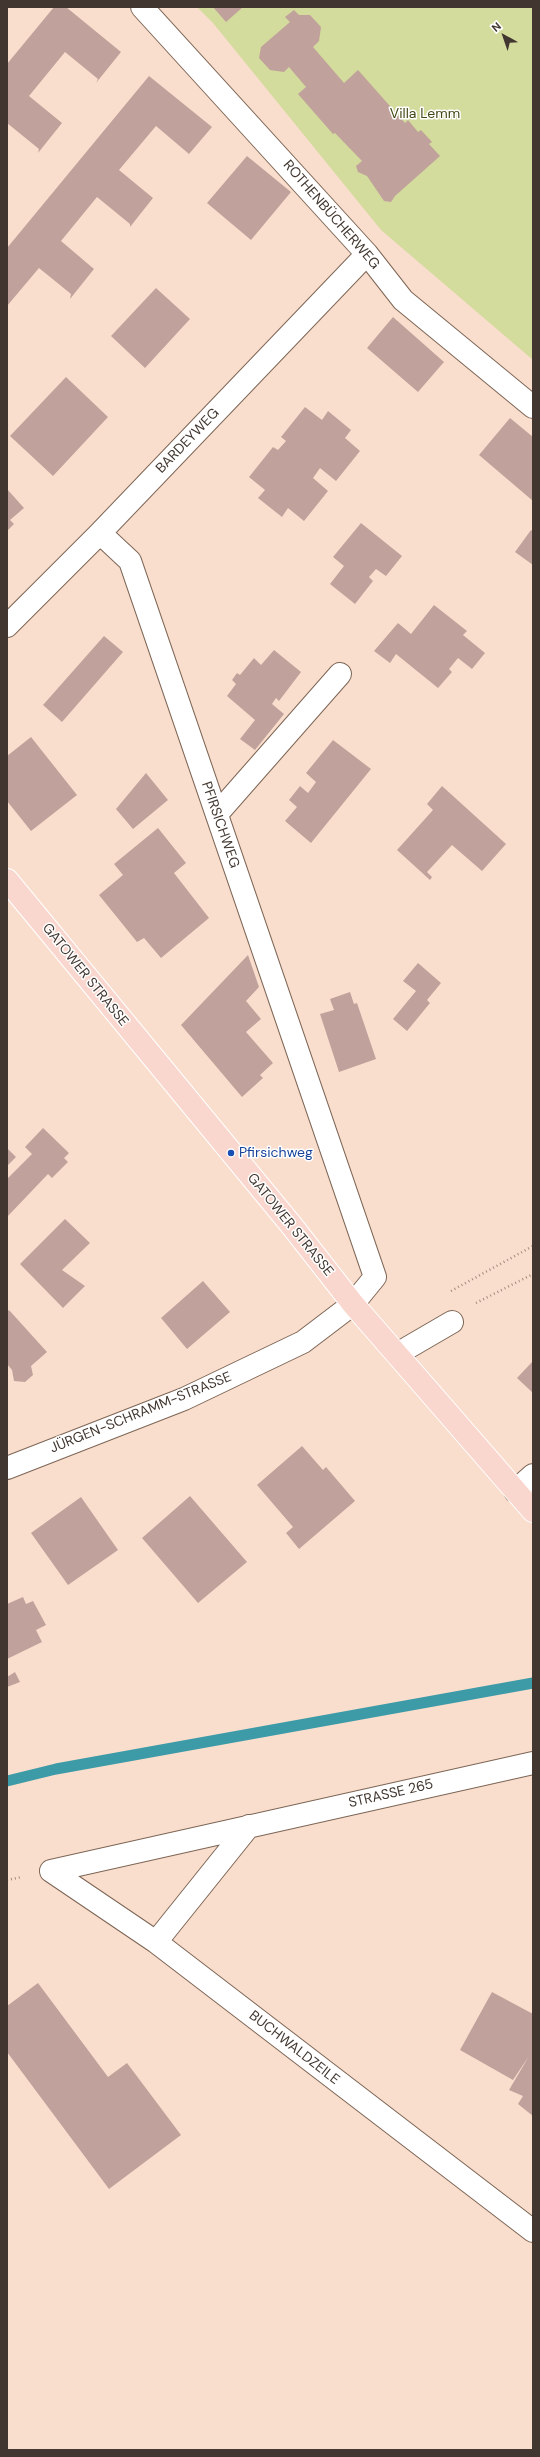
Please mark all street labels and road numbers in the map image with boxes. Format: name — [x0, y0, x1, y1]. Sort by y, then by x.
street label: ROTHENBÜCHERWEG — [279, 157, 383, 273]
street label: BARDEYWEG — [153, 405, 223, 477]
street label: PFIRSICHWEG — [197, 780, 243, 870]
street label: GATOWER STRASSE — [38, 920, 132, 1030]
street label: GATOWER STRASSE — [243, 1170, 337, 1280]
street label: JÜRGEN-SCHRAMM-STRASSE — [48, 1369, 234, 1457]
street label: STRASSE 265 — [347, 1776, 435, 1812]
street label: BUCHWALDZEILE — [245, 2007, 343, 2089]

